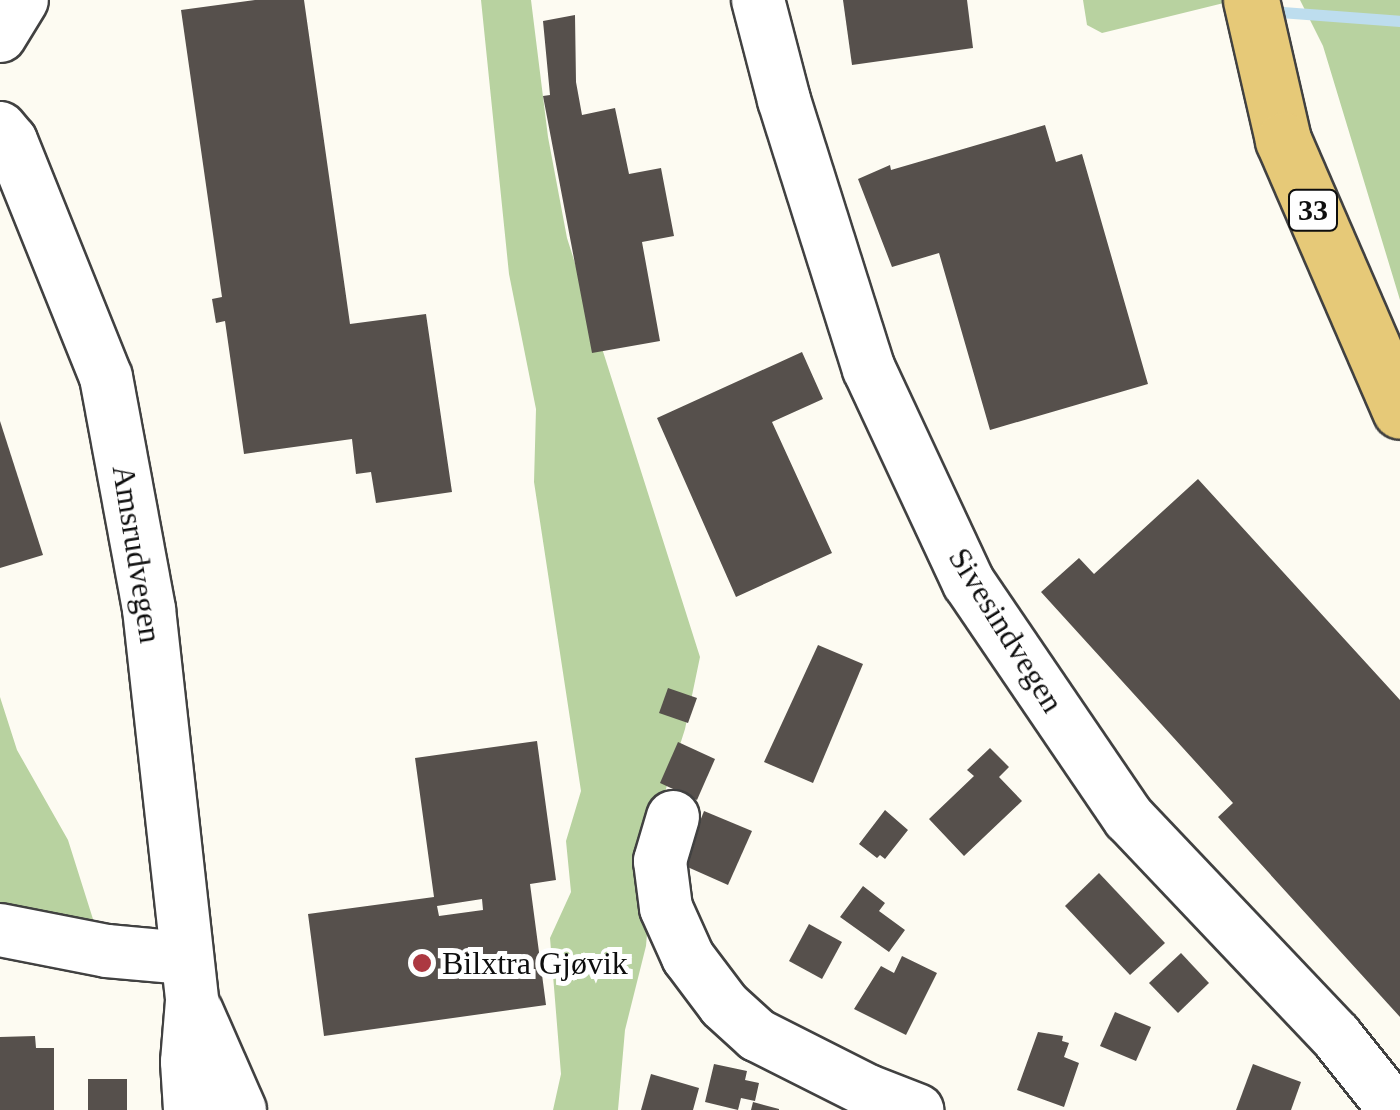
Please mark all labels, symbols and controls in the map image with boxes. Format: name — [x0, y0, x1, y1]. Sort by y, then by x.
road number: 33 — [1288, 185, 1338, 235]
street label: Amsrudvegen — [104, 462, 170, 646]
street label: Sivesindvegen — [940, 541, 1072, 719]
place label: Bilxtra Gjøvik — [442, 944, 628, 982]
marker: Bilxtra Gjøvik — [411, 952, 433, 974]

